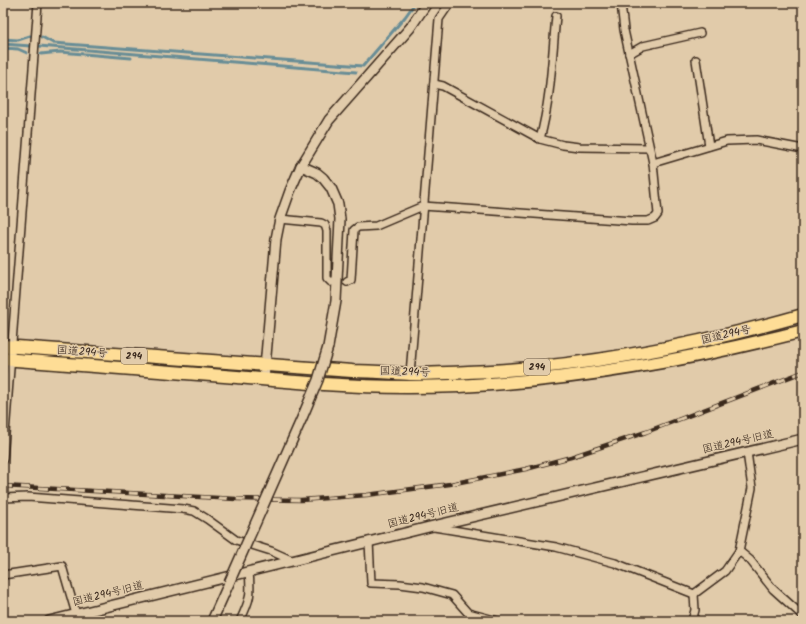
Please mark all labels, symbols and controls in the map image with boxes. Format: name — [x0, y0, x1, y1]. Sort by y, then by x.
street label: 国道294号 — [699, 321, 753, 349]
street label: 国道294号 — [56, 341, 108, 363]
road number: 294 — [121, 348, 147, 364]
road number: 294 — [524, 359, 550, 375]
street label: 国道294号 — [379, 362, 431, 382]
street label: 国道294号旧道 — [700, 425, 776, 459]
street label: 国道294号旧道 — [385, 498, 461, 534]
street label: 国道294号旧道 — [70, 576, 146, 612]

